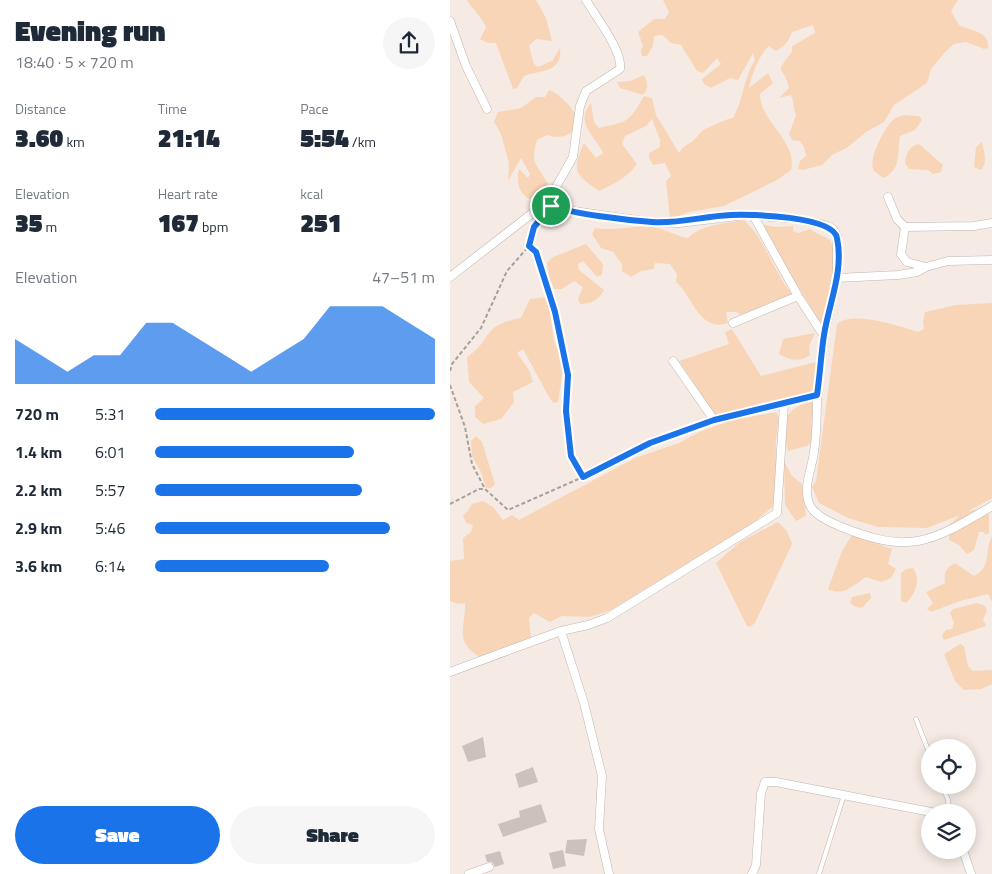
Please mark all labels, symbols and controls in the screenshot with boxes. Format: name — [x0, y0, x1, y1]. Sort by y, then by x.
text: Evening run — [15, 9, 166, 52]
button: share — [383, 17, 435, 69]
text: 18:40 · 5 × 720 m — [15, 50, 134, 74]
text: Distance — [15, 98, 66, 119]
text: Time — [158, 98, 187, 119]
text: Pace — [300, 98, 329, 119]
text: 3.60 — [15, 119, 63, 157]
text: 21:14 — [158, 119, 220, 157]
text: 5:54 — [300, 119, 349, 157]
text: km — [63, 131, 85, 152]
text: /km — [349, 131, 376, 152]
text: Elevation — [15, 183, 69, 204]
text: Heart rate — [158, 183, 218, 204]
text: kcal — [300, 183, 323, 204]
pin — [530, 185, 572, 227]
icon: arrive — [537, 192, 565, 220]
text: 35 — [15, 204, 43, 242]
text: 167 — [158, 204, 199, 242]
text: 251 — [300, 204, 342, 242]
text: m — [43, 216, 57, 237]
text: bpm — [199, 216, 228, 237]
text: Elevation — [15, 265, 77, 289]
text: 47–51 m — [372, 265, 435, 289]
text: 720 m — [15, 402, 59, 426]
text: 5:31 — [95, 402, 125, 426]
text: 1.4 km — [15, 440, 62, 464]
text: 6:01 — [95, 440, 125, 464]
text: 2.2 km — [15, 478, 62, 502]
text: 5:57 — [95, 478, 125, 502]
text: 2.9 km — [15, 516, 62, 540]
text: 5:46 — [95, 516, 125, 540]
text: 3.6 km — [15, 554, 62, 578]
text: 6:14 — [95, 554, 125, 578]
map controls — [921, 739, 976, 859]
button: locate — [921, 739, 976, 794]
button: layers — [921, 804, 976, 859]
button: Save — [15, 806, 220, 864]
button: Share — [230, 806, 435, 864]

